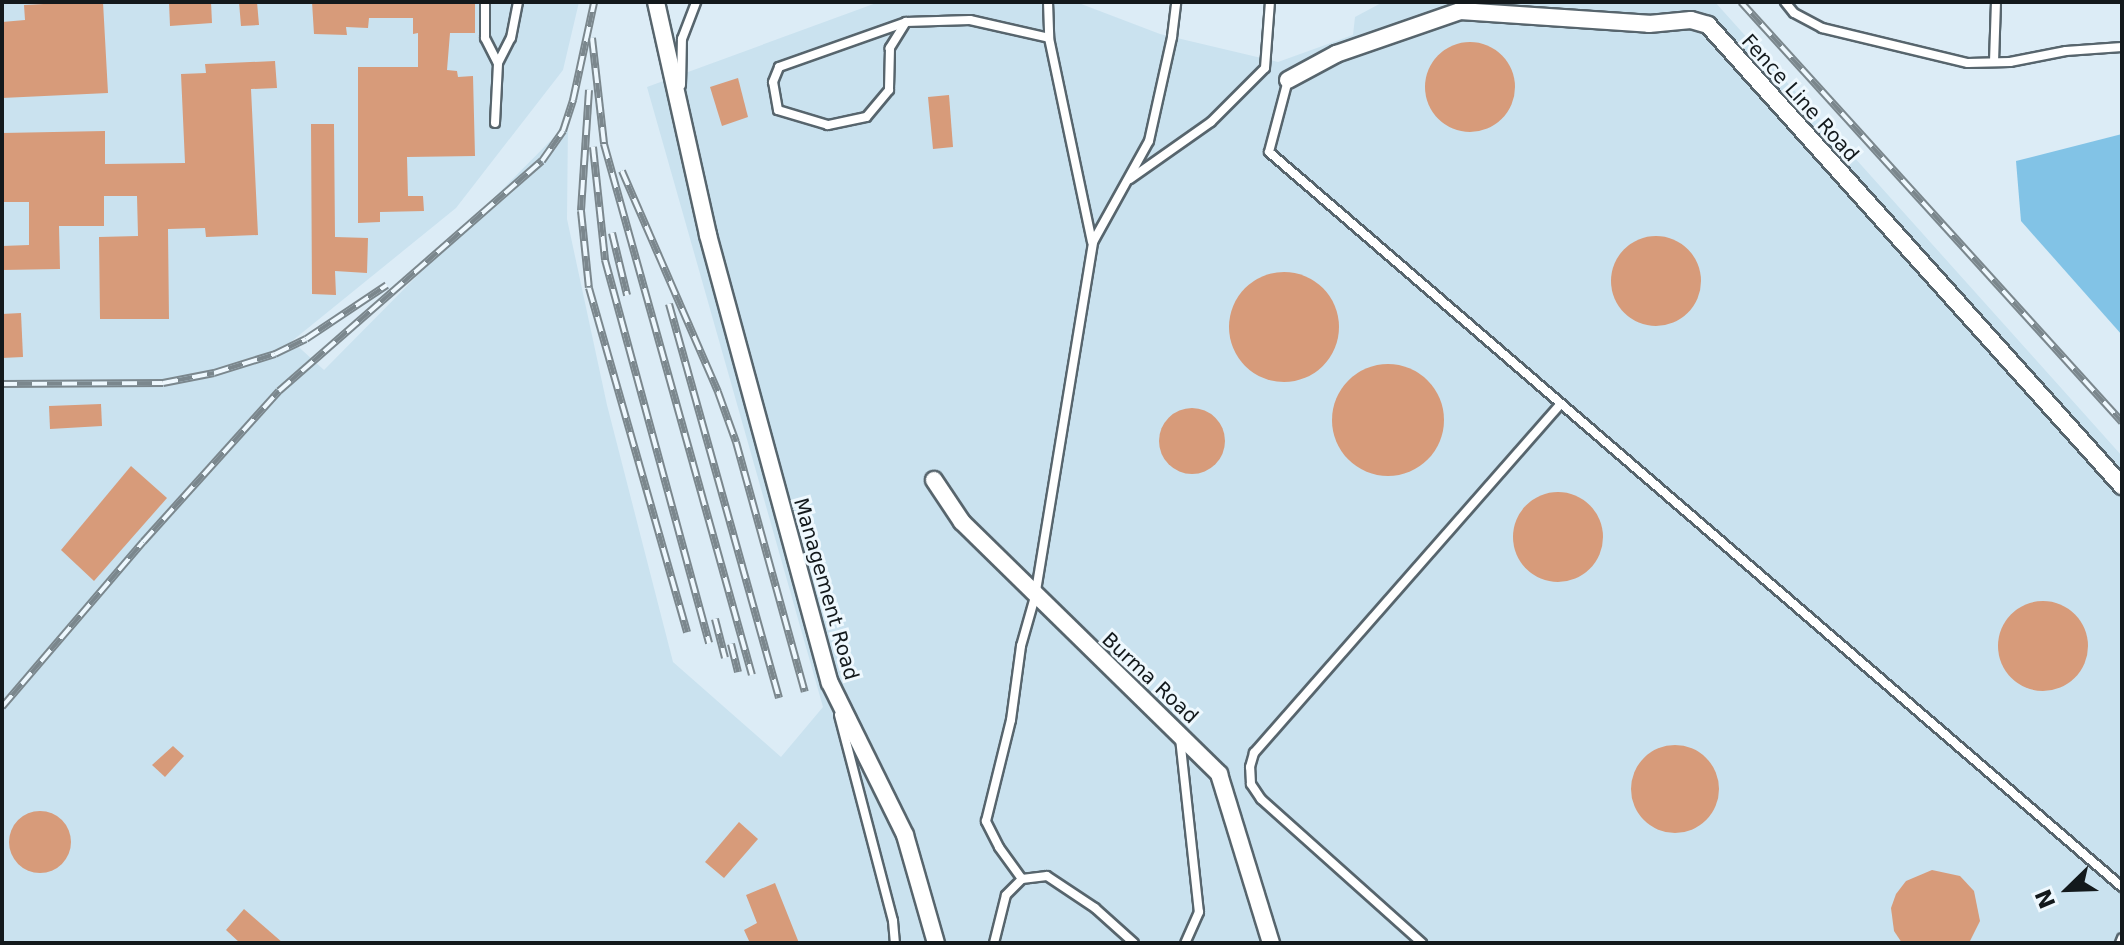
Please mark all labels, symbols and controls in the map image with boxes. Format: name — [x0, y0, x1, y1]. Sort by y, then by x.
street label: Fence Line Road — [1736, 29, 1864, 167]
street label: Management Road — [789, 495, 863, 683]
street label: Burma Road — [1097, 627, 1203, 729]
north arrow — [2028, 849, 2108, 929]
text: N — [2030, 885, 2061, 912]

